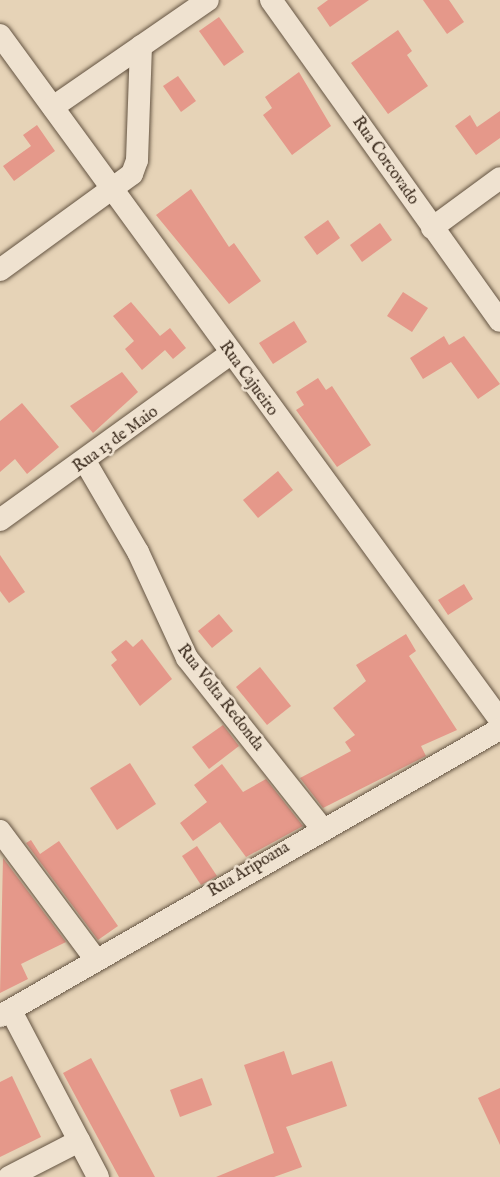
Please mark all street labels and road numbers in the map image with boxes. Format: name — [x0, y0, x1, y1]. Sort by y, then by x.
street label: Rua Corcovado — [348, 113, 422, 209]
street label: Rua Cajueiro — [215, 338, 281, 420]
street label: Rua 13 de Maio — [70, 403, 162, 477]
street label: Rua Volta Redonda — [172, 641, 268, 755]
street label: Rua Aripoana — [205, 838, 293, 902]

